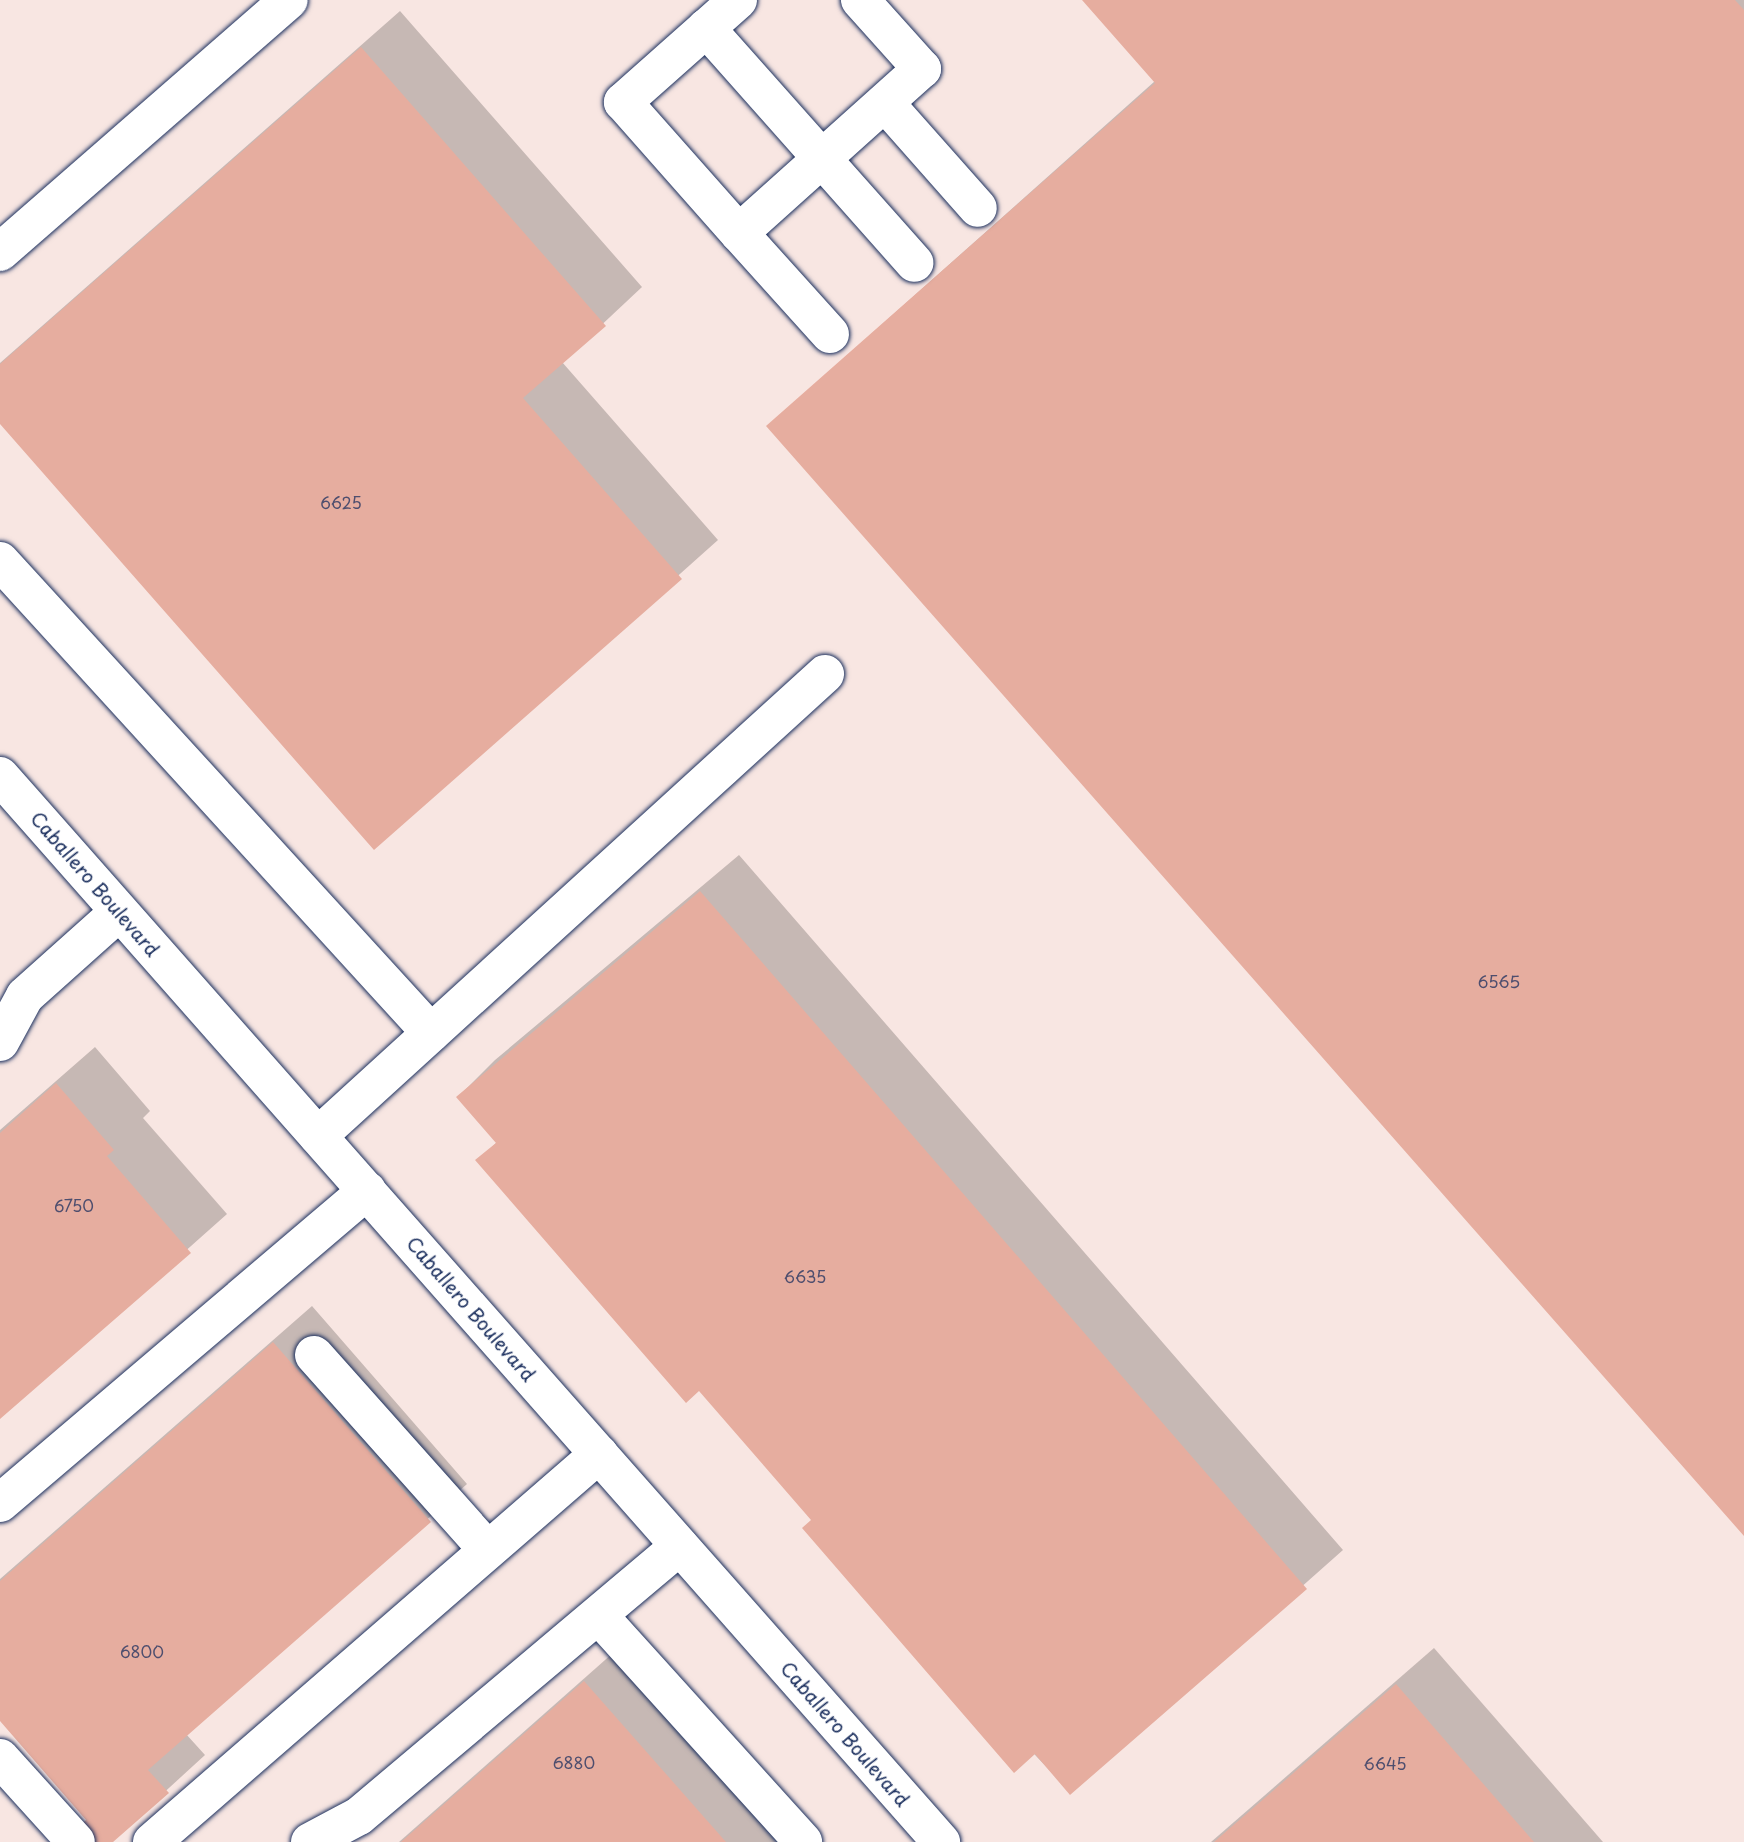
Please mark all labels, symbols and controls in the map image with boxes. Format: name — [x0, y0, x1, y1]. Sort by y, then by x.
house number: 6625 — [320, 492, 362, 512]
street label: Caballero Boulevard — [26, 807, 164, 961]
house number: 6565 — [1478, 971, 1520, 991]
house number: 6750 — [54, 1195, 94, 1215]
street label: Caballero Boulevard — [402, 1232, 540, 1386]
house number: 6635 — [784, 1266, 826, 1286]
house number: 6800 — [120, 1641, 164, 1661]
street label: Caballero Boulevard — [776, 1657, 914, 1811]
house number: 6880 — [553, 1752, 595, 1772]
house number: 6645 — [1364, 1753, 1406, 1773]

